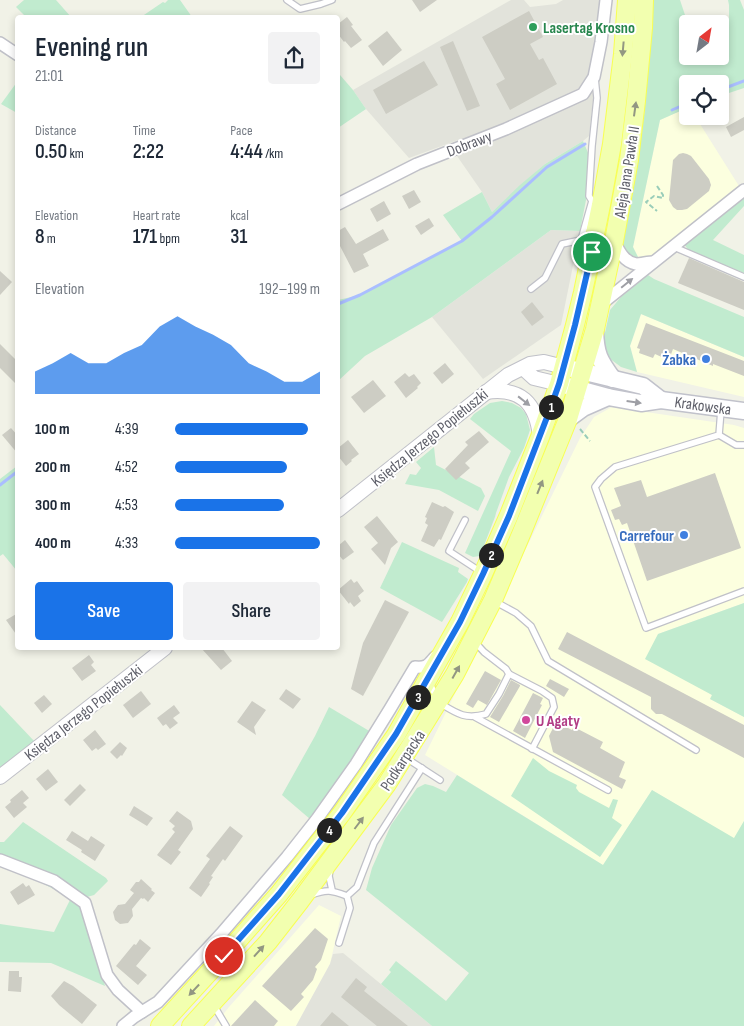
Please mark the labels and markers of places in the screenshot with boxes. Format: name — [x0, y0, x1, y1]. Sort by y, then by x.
place label: Lasertag Krosno — [543, 19, 635, 38]
marker: Lasertag Krosno — [527, 21, 539, 33]
pin — [571, 231, 613, 273]
place label: Żabka — [662, 351, 696, 370]
marker: Żabka — [700, 353, 712, 365]
pin: 1 — [538, 394, 564, 420]
place label: Carrefour — [619, 527, 674, 546]
marker: Carrefour — [678, 529, 690, 541]
pin: 2 — [478, 542, 504, 568]
pin: 3 — [406, 684, 430, 710]
place label: U Agaty — [536, 712, 580, 731]
marker: U Agaty — [520, 714, 532, 726]
pin: 4 — [316, 818, 342, 842]
pin — [203, 935, 245, 977]

